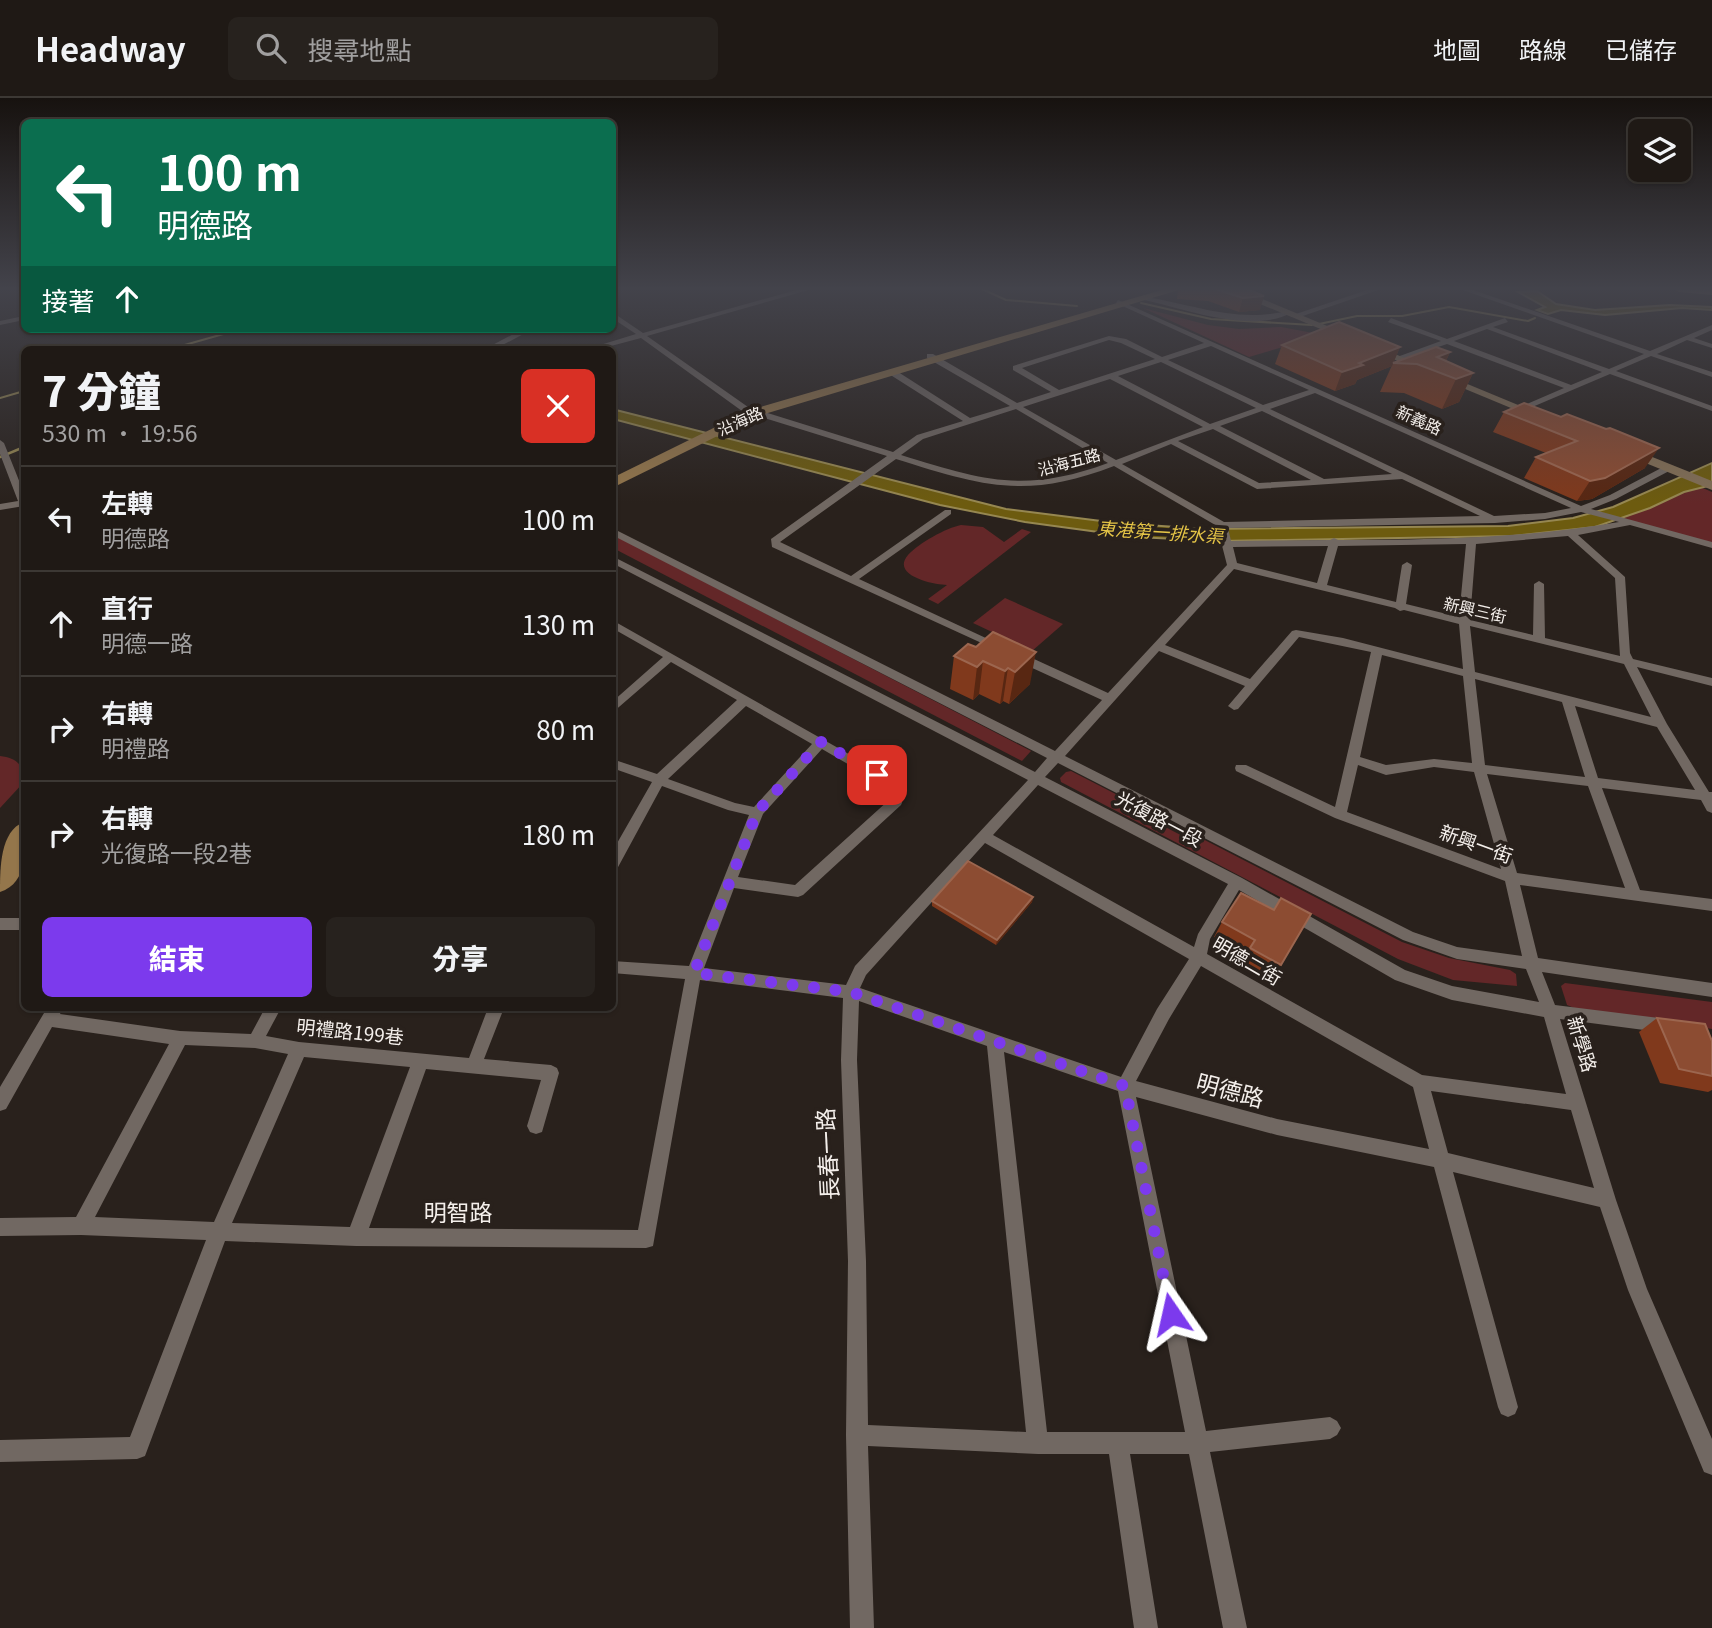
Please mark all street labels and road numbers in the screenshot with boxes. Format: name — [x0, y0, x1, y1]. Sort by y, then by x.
street label: 新義路 — [1393, 398, 1446, 440]
street label: 沿海路 — [713, 399, 766, 441]
street label: 沿海五路 — [1035, 441, 1103, 481]
street label: 新興三街 — [1441, 590, 1509, 628]
street label: 光復路一段 — [1111, 783, 1208, 852]
street label: 新興一街 — [1436, 817, 1517, 868]
street label: 明德二街 — [1208, 929, 1287, 990]
street label: 明禮路199巷 — [295, 1011, 405, 1050]
street label: 新學路 — [1562, 1012, 1605, 1075]
street label: 明德路 — [1193, 1064, 1268, 1114]
street label: 長春一路 — [807, 1107, 845, 1201]
street label: 明智路 — [424, 1194, 493, 1228]

